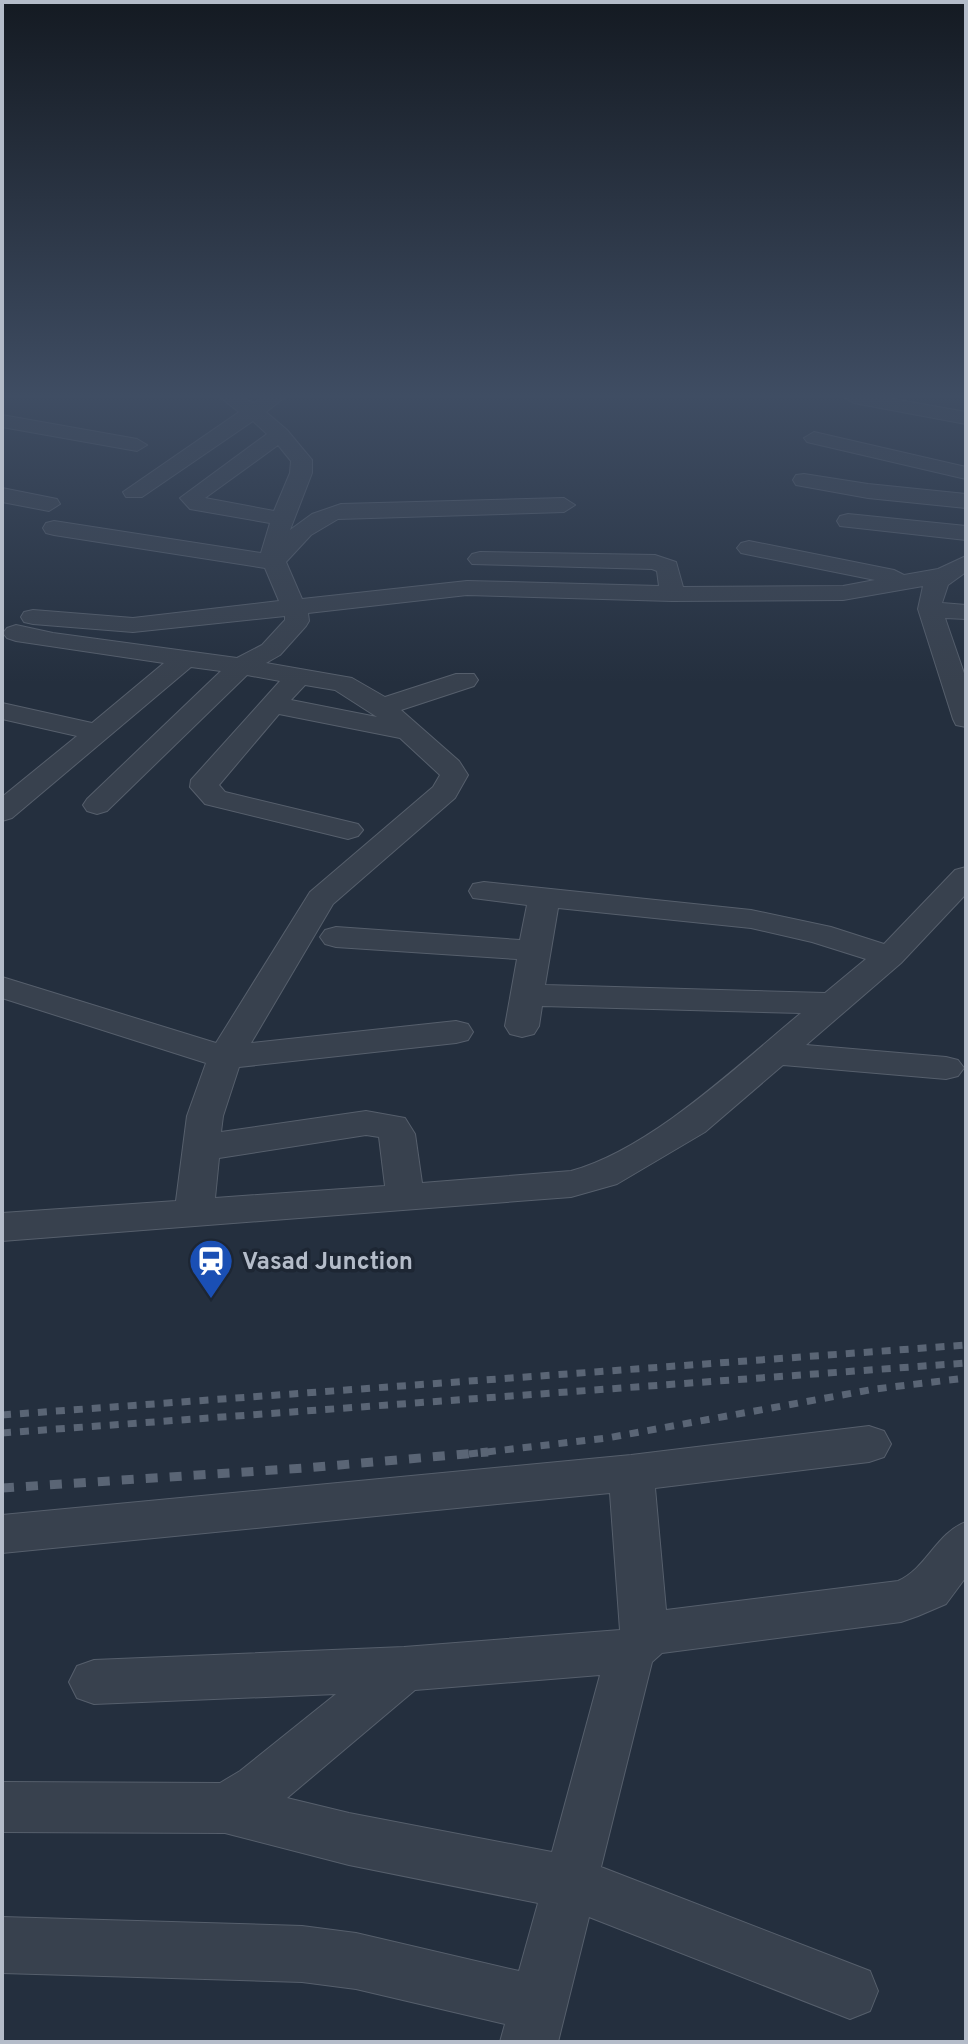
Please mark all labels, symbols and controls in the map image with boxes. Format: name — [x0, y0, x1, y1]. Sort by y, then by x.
station icon: Vasad Junction — [187, 1237, 235, 1300]
place label: Vasad Junction — [242, 1248, 413, 1278]

